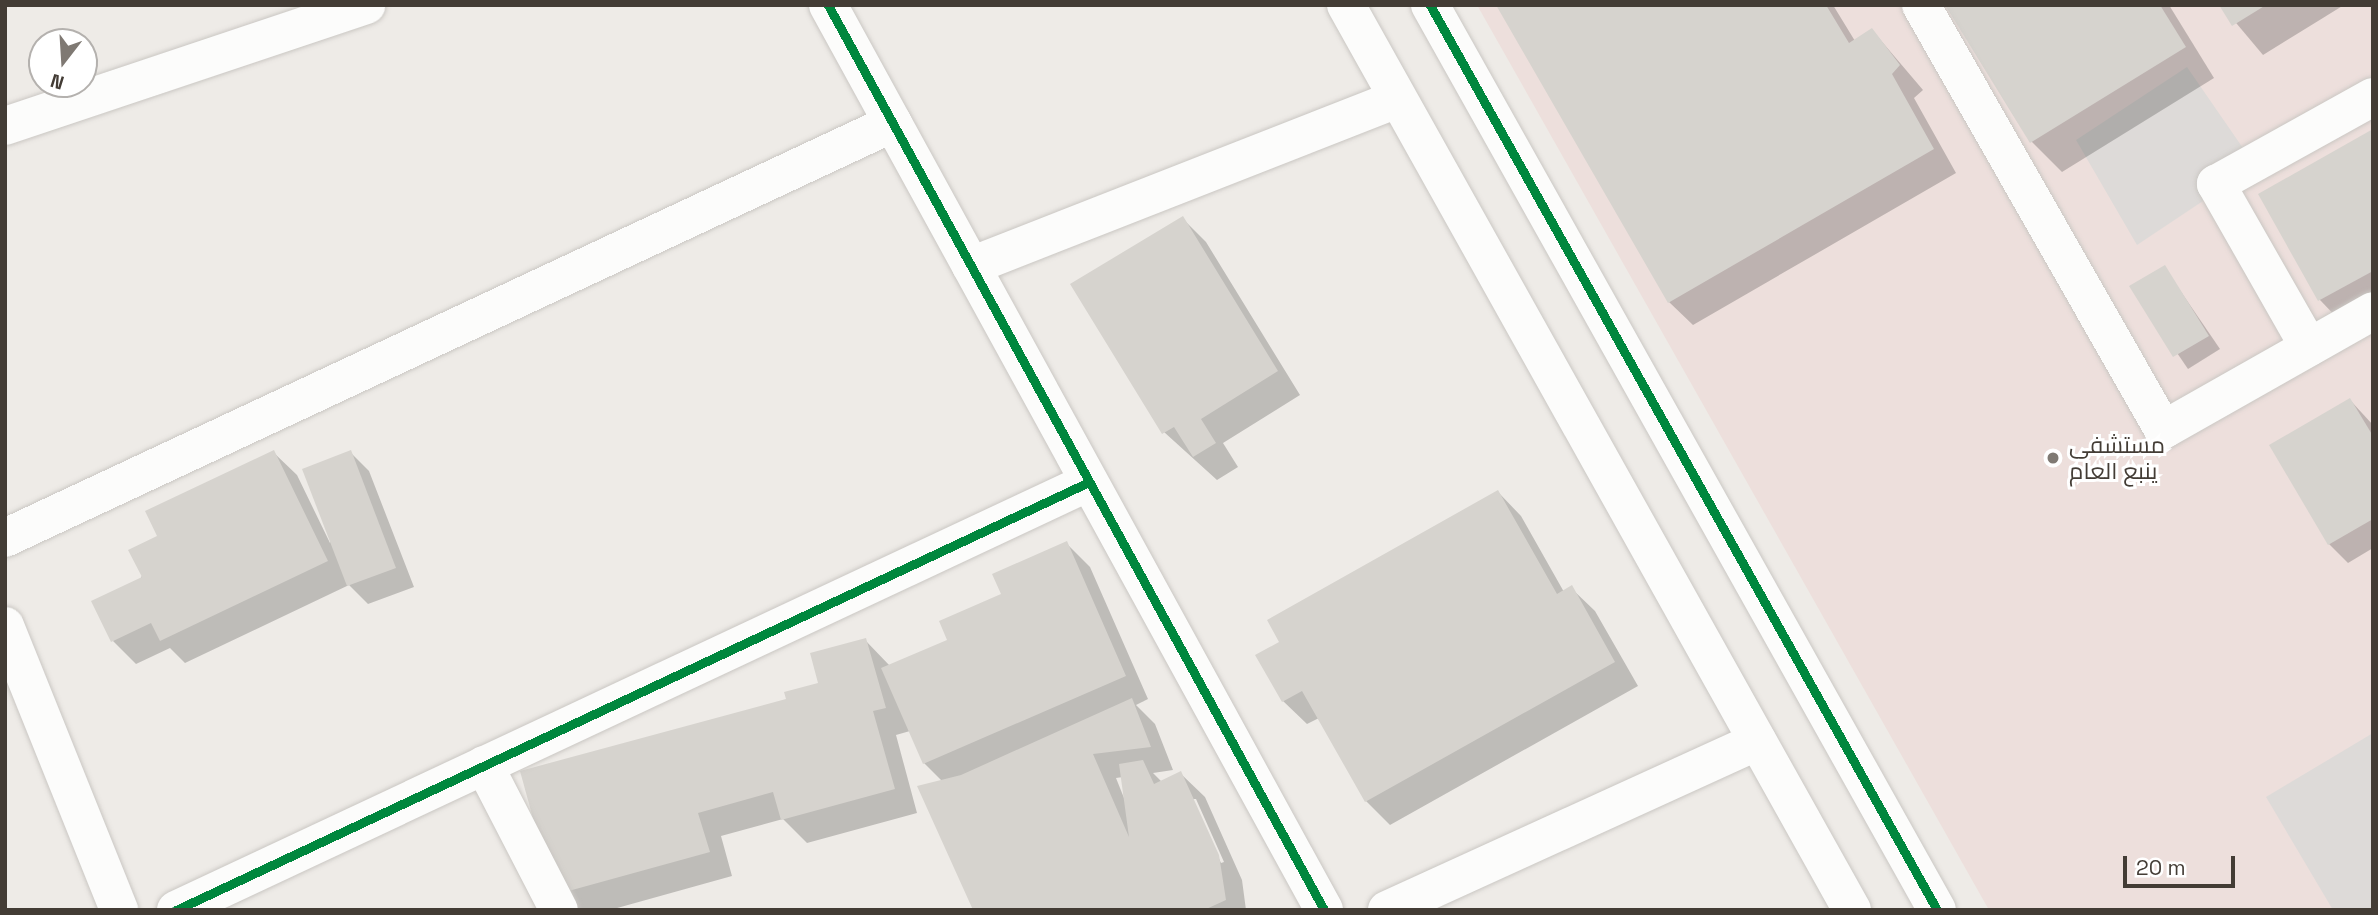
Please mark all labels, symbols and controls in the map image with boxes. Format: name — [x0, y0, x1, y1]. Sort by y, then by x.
north arrow — [28, 28, 98, 98]
text: N — [48, 68, 67, 95]
place label: مستشفى ينبع العام — [2069, 431, 2165, 485]
marker: مستشفى ينبع العام — [2043, 448, 2063, 468]
scale bar — [2126, 842, 2238, 886]
text: 20 m — [2136, 854, 2186, 881]

